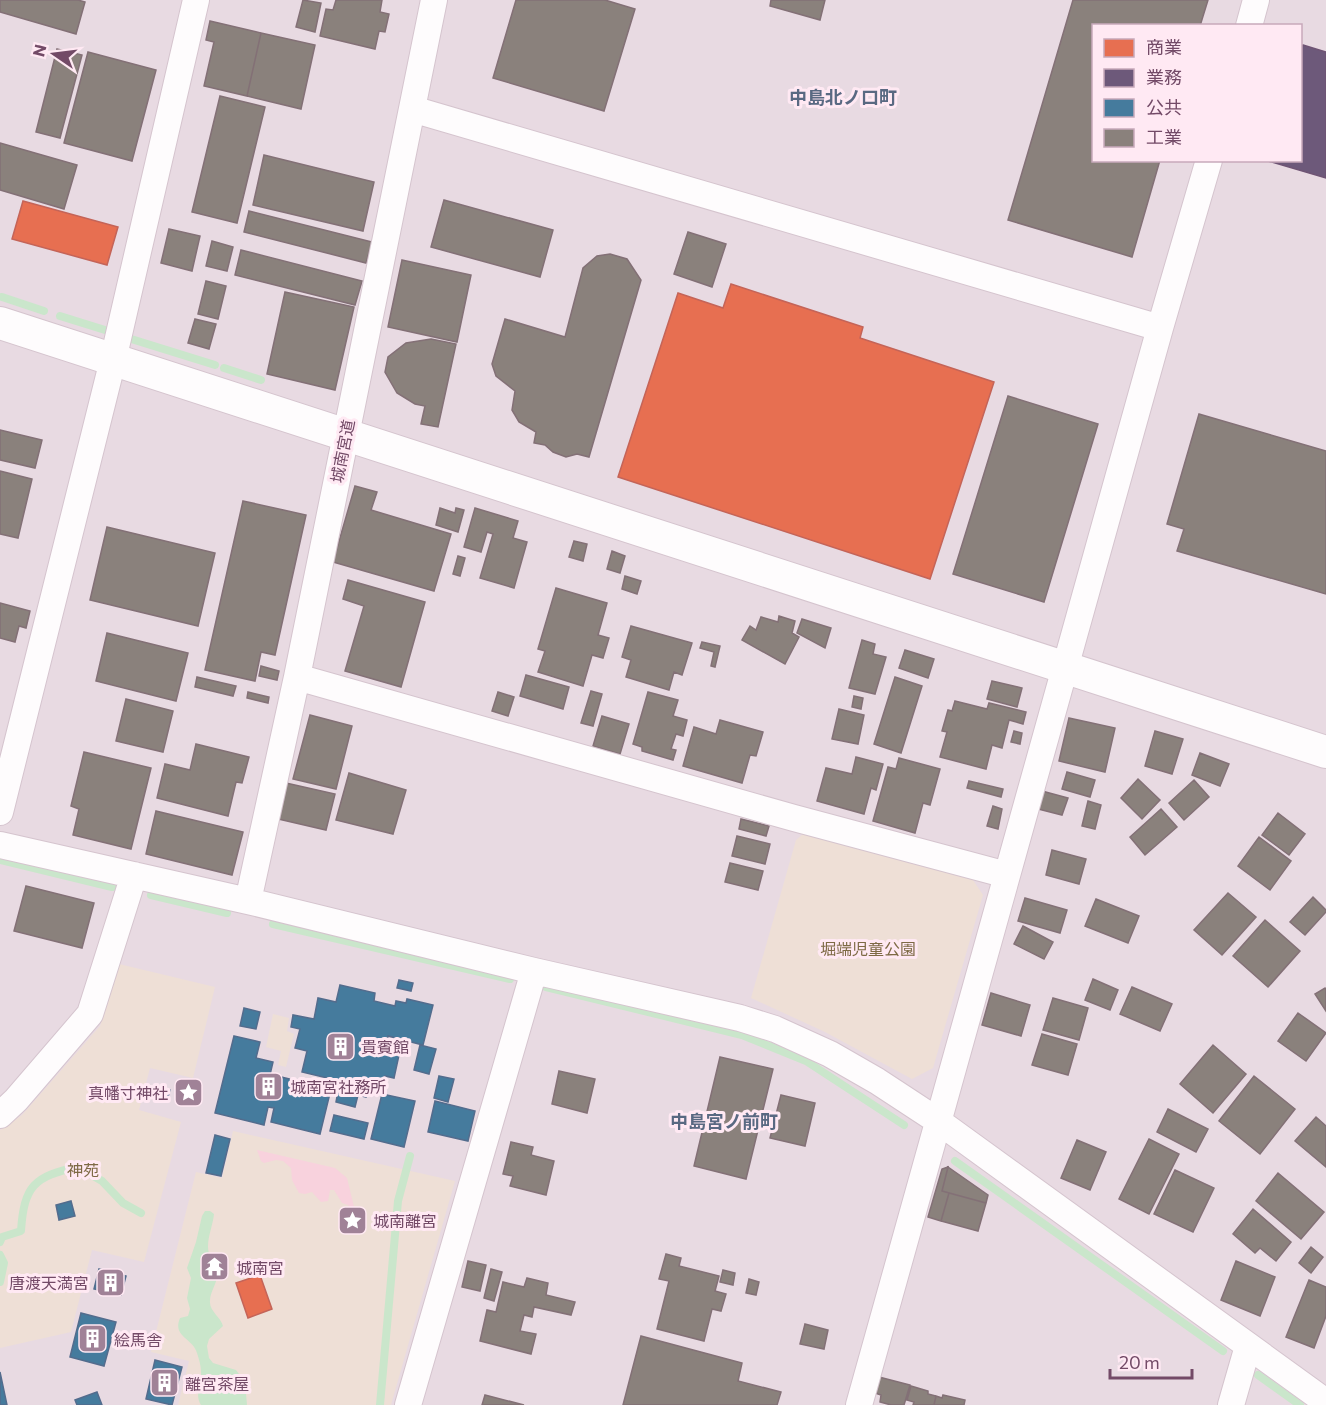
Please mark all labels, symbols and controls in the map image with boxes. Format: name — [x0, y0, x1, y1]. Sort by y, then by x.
north arrow — [24, 24, 84, 84]
legend — [1092, 24, 1302, 162]
text: 商業 — [1146, 36, 1182, 58]
text: N — [28, 42, 50, 58]
text: 業務 — [1146, 66, 1182, 88]
district label: 中島北ノ口町 — [789, 86, 897, 108]
text: 公共 — [1146, 96, 1182, 118]
text: 工業 — [1146, 126, 1182, 148]
street label: 城南宮道 — [327, 418, 357, 484]
park label: 堀端児童公園 — [820, 939, 916, 958]
building icon: 貴賓館 — [324, 1030, 356, 1062]
place label: 貴賓館 — [361, 1037, 409, 1056]
building icon: 城南宮社務所 — [253, 1070, 285, 1102]
place icon: 真幡寸神社 — [173, 1076, 205, 1108]
place label: 城南宮社務所 — [290, 1077, 386, 1096]
place label: 真幡寸神社 — [88, 1083, 168, 1102]
district label: 中島宮ノ前町 — [670, 1110, 778, 1132]
park label: 神苑 — [67, 1160, 99, 1179]
place icon: 城南離宮 — [336, 1204, 368, 1236]
place label: 城南離宮 — [373, 1211, 437, 1230]
temple icon: 城南宮 — [199, 1251, 231, 1283]
place label: 城南宮 — [236, 1258, 284, 1277]
building icon: 唐渡天満宮 — [94, 1266, 126, 1298]
place label: 唐渡天満宮 — [9, 1273, 89, 1292]
building icon: 絵馬舎 — [77, 1323, 109, 1355]
place label: 絵馬舎 — [114, 1330, 162, 1349]
scale bar — [1110, 1342, 1192, 1380]
text: 20 m — [1119, 1351, 1160, 1373]
building icon: 離宮茶屋 — [148, 1367, 180, 1399]
place label: 離宮茶屋 — [185, 1374, 249, 1393]

